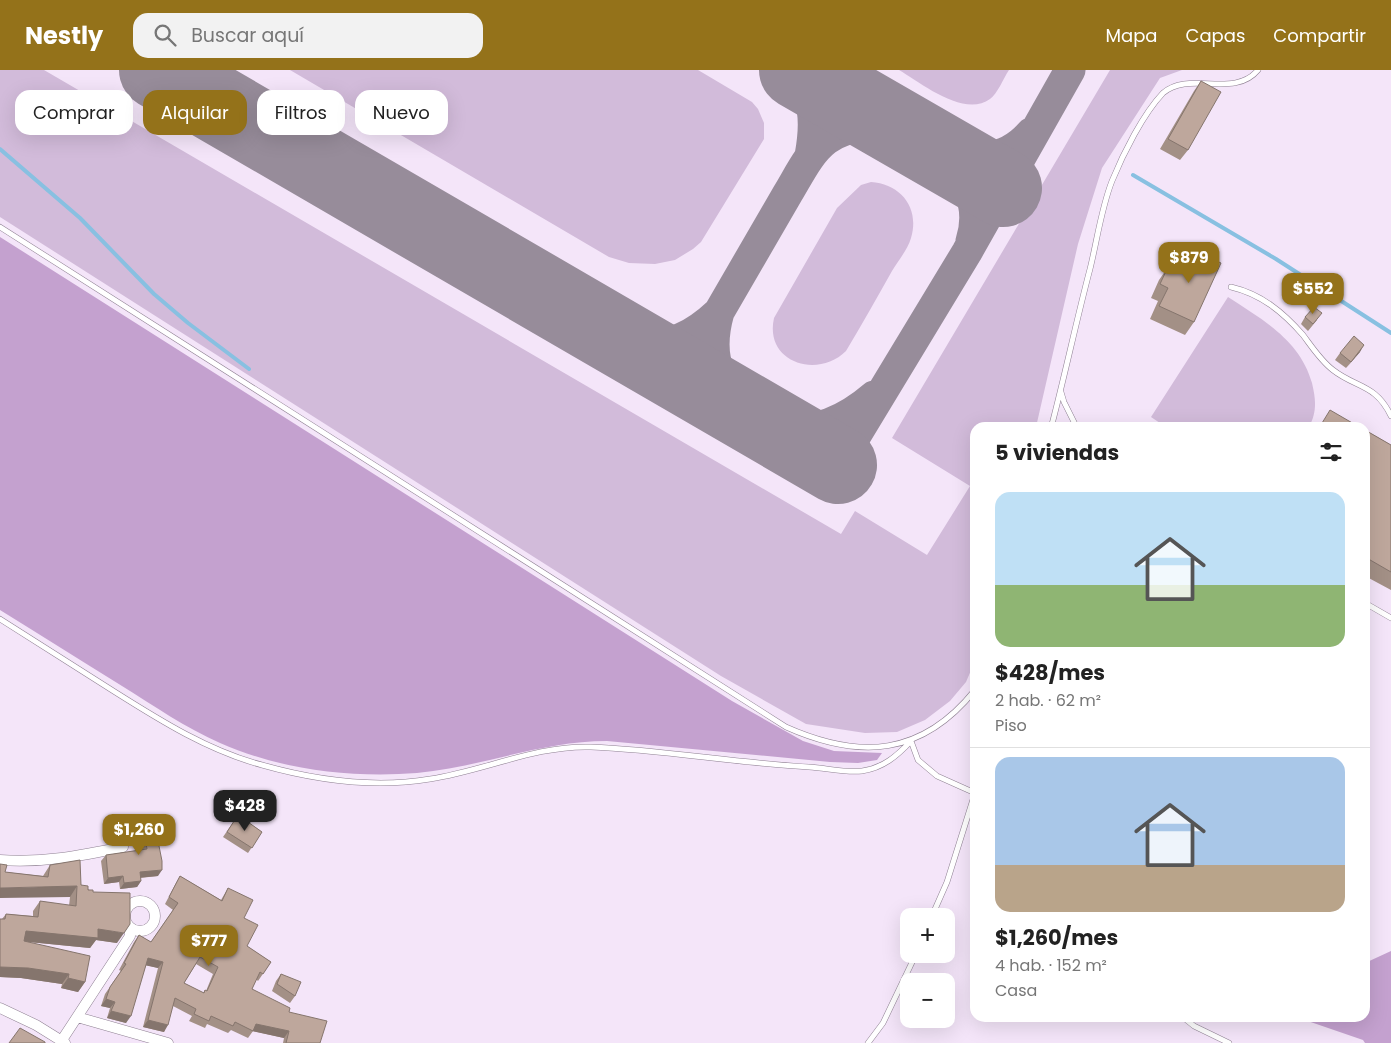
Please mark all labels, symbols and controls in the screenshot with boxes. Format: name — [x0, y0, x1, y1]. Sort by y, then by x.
search box — [133, 13, 483, 58]
text: Nestly — [25, 19, 103, 52]
icon: search — [151, 21, 179, 49]
text: Buscar aquí — [191, 22, 304, 49]
text: Mapa — [1105, 23, 1158, 48]
text: Capas — [1186, 23, 1245, 48]
text: Compartir — [1273, 23, 1366, 48]
chip: Comprar — [15, 90, 133, 135]
chip: Alquilar — [143, 90, 247, 135]
chip: Filtros — [257, 90, 345, 135]
chip: Nuevo — [355, 90, 448, 135]
pin: $879 — [1159, 242, 1219, 284]
text: $879 — [1169, 246, 1209, 269]
pin: $552 — [1283, 272, 1343, 315]
text: $552 — [1293, 277, 1333, 300]
text: 5 viviendas — [995, 438, 1119, 467]
icon: filters — [1317, 438, 1345, 466]
icon: home — [1125, 524, 1215, 614]
text: $428/mes — [995, 658, 1105, 687]
text: 2 hab. · 62 m² — [995, 689, 1101, 712]
text: Piso — [995, 714, 1027, 737]
pin: $428 — [215, 790, 275, 832]
icon: home — [1125, 790, 1215, 880]
text: $428 — [225, 794, 265, 817]
pin: $1,260 — [98, 814, 180, 856]
text: $1,260 — [114, 818, 164, 841]
map controls — [900, 908, 955, 1028]
button: + — [900, 908, 955, 963]
text: $1,260/mes — [995, 923, 1118, 952]
pin: $777 — [179, 924, 239, 967]
text: $777 — [191, 929, 227, 952]
text: 4 hab. · 152 m² — [995, 954, 1107, 977]
button: − — [900, 973, 955, 1028]
text: Casa — [995, 979, 1037, 1002]

